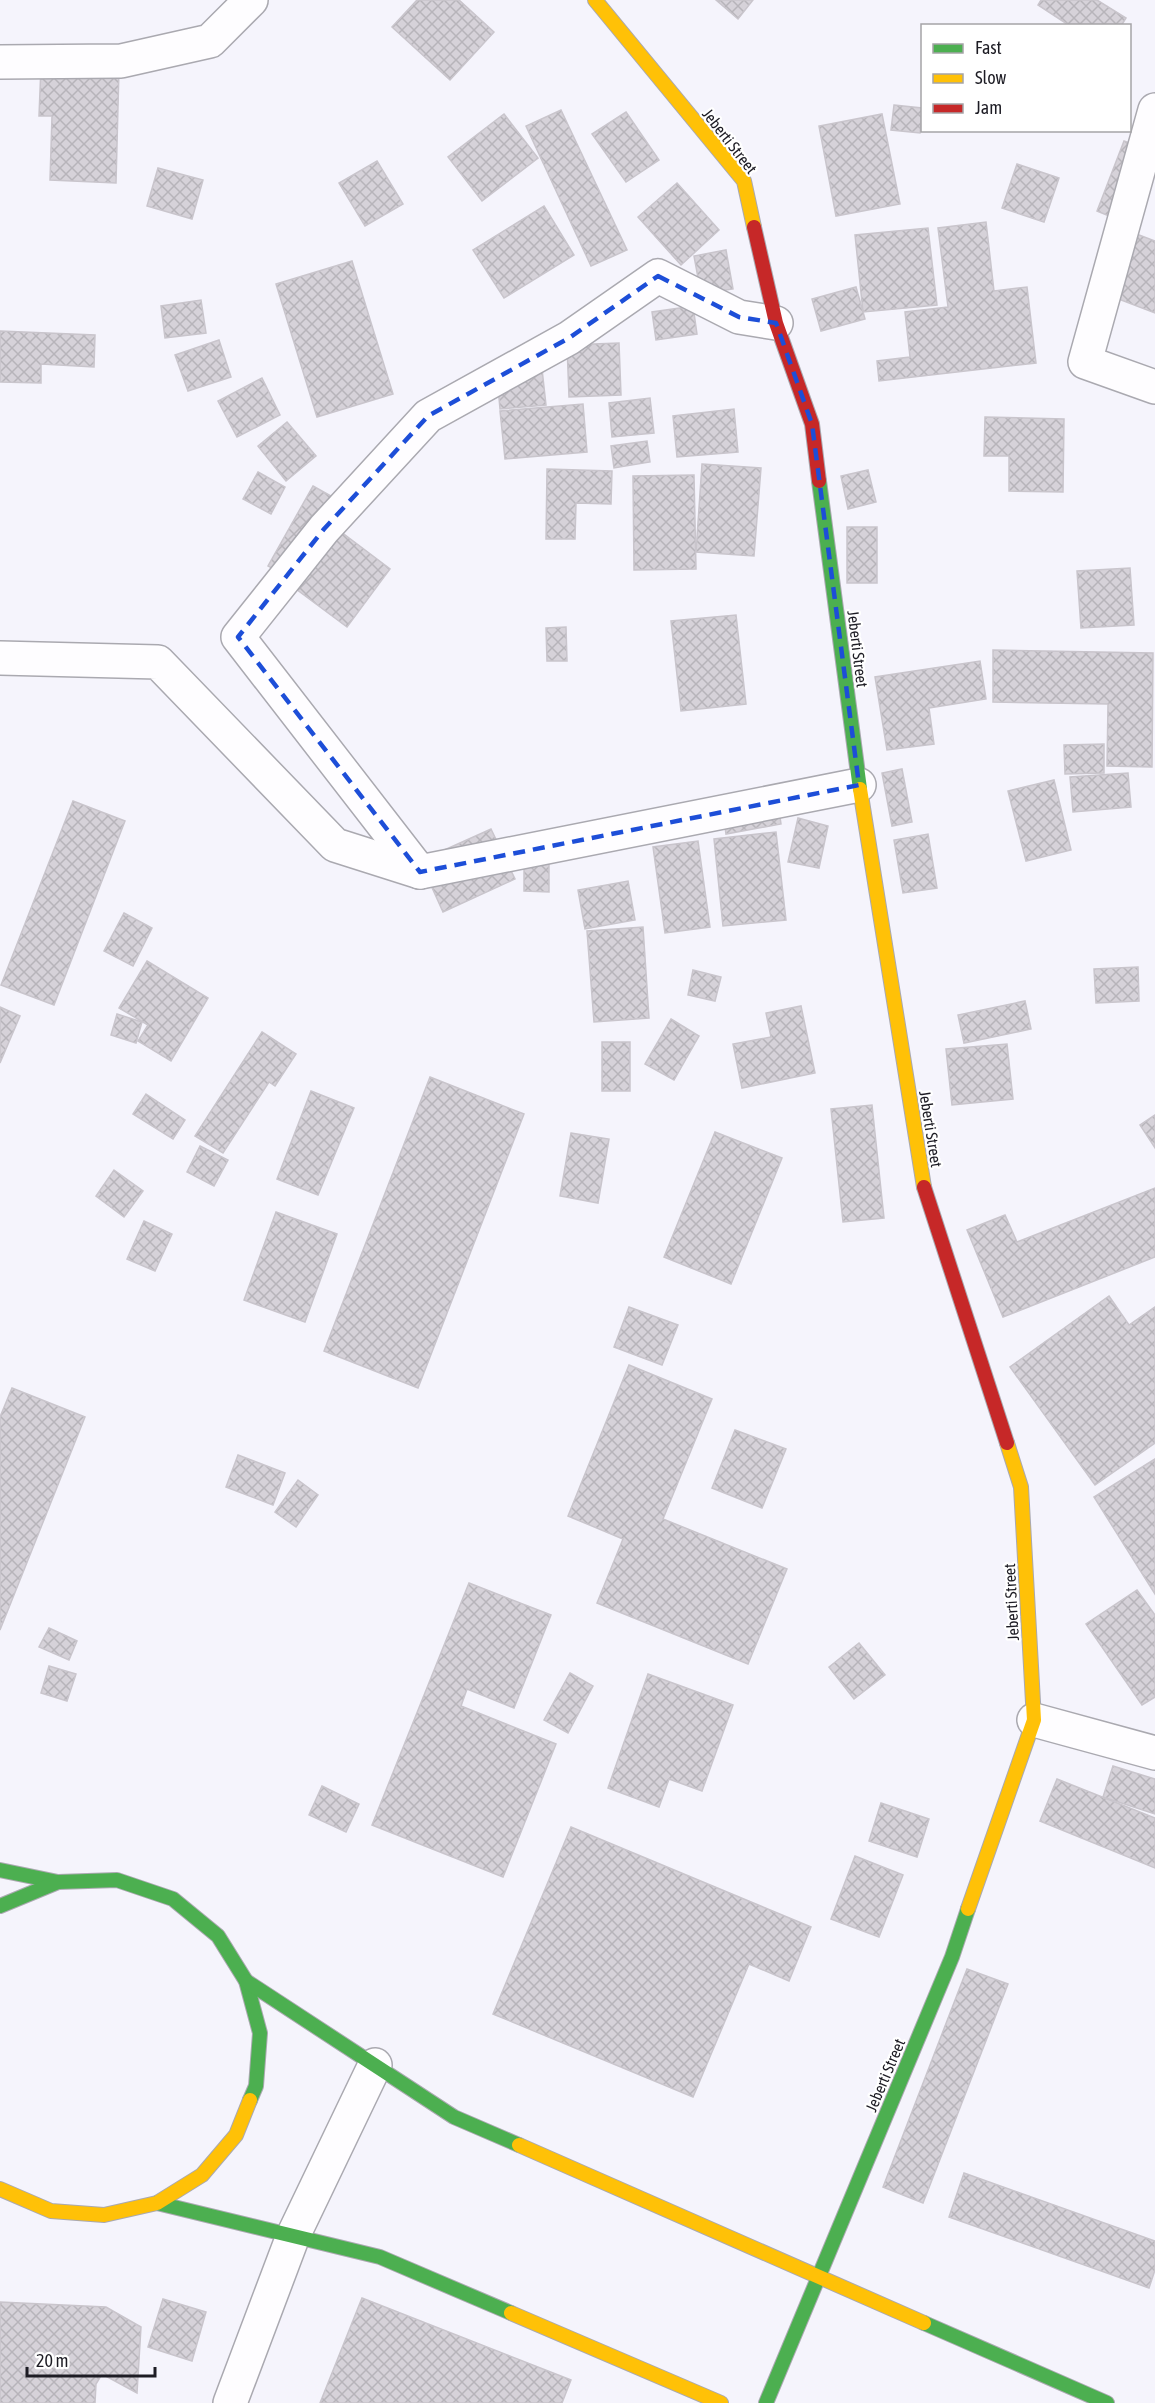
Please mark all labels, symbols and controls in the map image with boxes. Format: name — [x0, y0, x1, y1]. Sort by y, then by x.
legend — [921, 24, 1131, 132]
text: Fast — [975, 37, 1002, 58]
text: Slow — [975, 67, 1006, 88]
text: Jam — [975, 97, 1002, 118]
street label: Jeberti Street — [699, 105, 761, 177]
street label: Jeberti Street — [844, 609, 872, 689]
street label: Jeberti Street — [916, 1089, 946, 1169]
street label: Jeberti Street — [1000, 1563, 1022, 1641]
street label: Jeberti Street — [862, 2036, 909, 2114]
scale bar — [27, 2340, 154, 2378]
text: 20 m — [36, 2350, 68, 2371]

